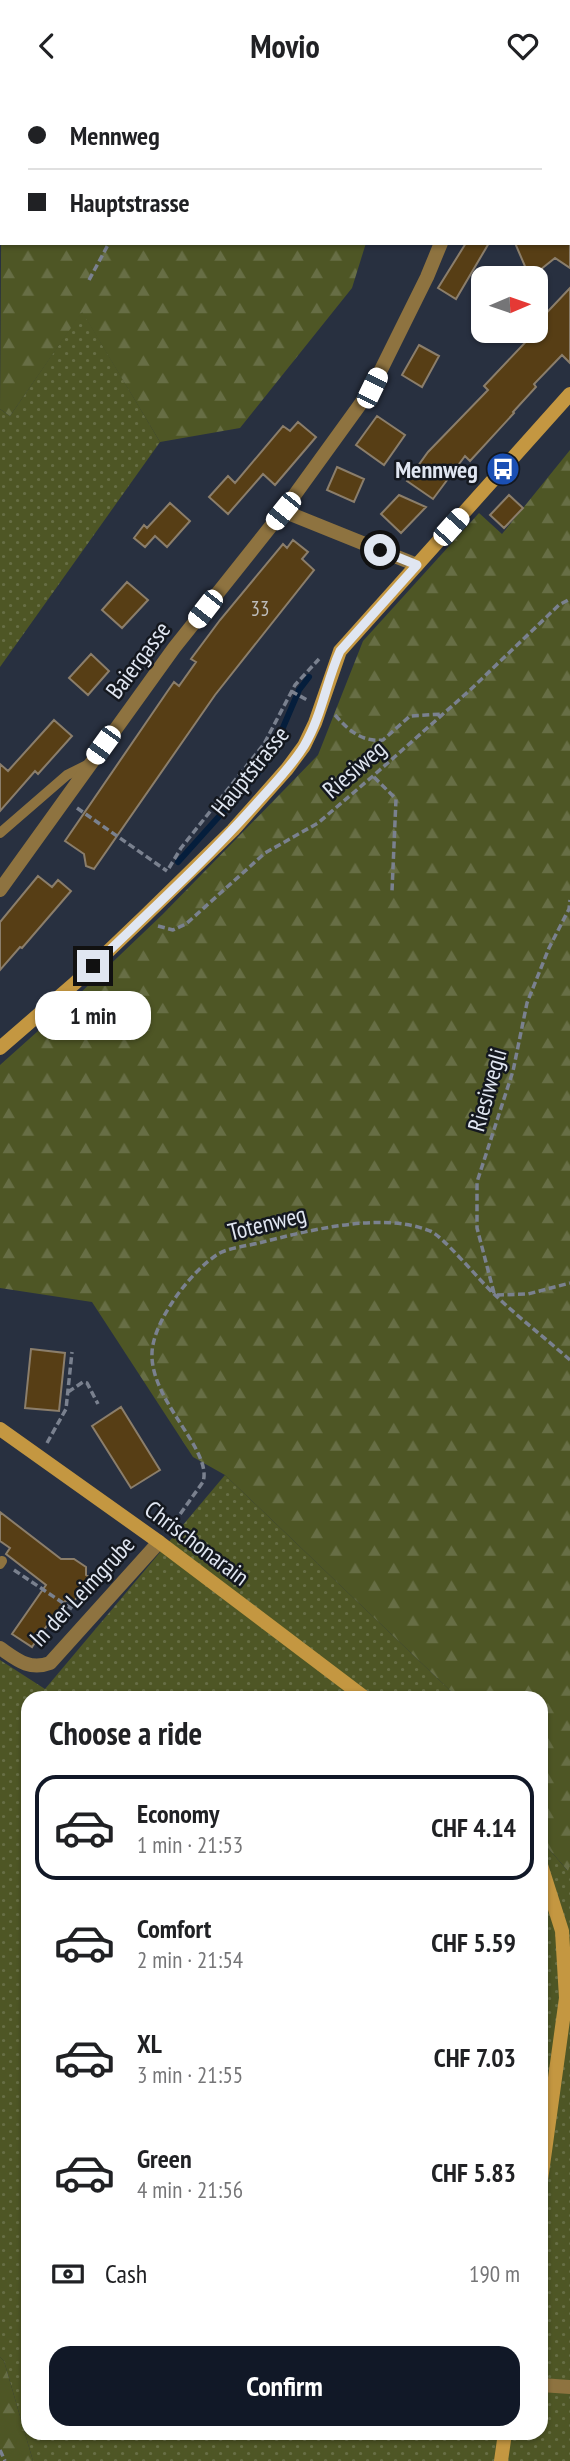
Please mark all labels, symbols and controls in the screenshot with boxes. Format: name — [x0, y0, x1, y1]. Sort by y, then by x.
text: Movio — [250, 25, 320, 67]
icon: back — [28, 27, 66, 65]
icon: heart — [504, 27, 542, 65]
text: Mennweg — [70, 119, 160, 152]
text: Hauptstrasse — [70, 186, 190, 219]
north arrow — [471, 266, 548, 343]
map controls — [471, 266, 548, 343]
car — [354, 365, 391, 411]
bus stop icon: Mennweg — [484, 450, 522, 488]
place label: Mennweg — [395, 454, 478, 485]
car — [262, 488, 305, 534]
car — [430, 504, 473, 550]
route start — [364, 534, 396, 566]
car — [184, 586, 227, 632]
house number: 33 — [251, 595, 269, 622]
street label: Baiergasse — [99, 615, 177, 705]
street label: Hauptstrasse — [204, 720, 296, 822]
car — [83, 722, 124, 768]
street label: Riesiweg — [316, 733, 392, 805]
route end — [77, 950, 109, 982]
callout: 1 min — [35, 991, 151, 1039]
text: 1 min — [70, 1001, 116, 1030]
street label: Riesiwegli — [460, 1045, 514, 1135]
street label: Totenweg — [225, 1198, 309, 1248]
street label: Chrischonarain — [139, 1494, 255, 1592]
street label: In der Leimgrube — [23, 1529, 141, 1653]
text: Choose a ride — [49, 1712, 202, 1754]
icon: car — [53, 1796, 116, 1859]
text: Economy — [137, 1797, 219, 1830]
text: CHF 4.14 — [431, 1811, 516, 1844]
text: 1 min · 21:53 — [137, 1830, 243, 1859]
icon: car — [53, 1911, 116, 1974]
text: Comfort — [137, 1912, 211, 1945]
text: CHF 5.59 — [431, 1926, 516, 1959]
text: 2 min · 21:54 — [137, 1945, 243, 1974]
icon: car — [53, 2026, 116, 2089]
text: XL — [137, 2027, 162, 2060]
text: CHF 7.03 — [434, 2041, 516, 2074]
text: 3 min · 21:55 — [137, 2060, 243, 2089]
icon: car — [53, 2141, 116, 2204]
text: Green — [137, 2142, 192, 2175]
text: CHF 5.83 — [431, 2156, 516, 2189]
text: 4 min · 21:56 — [137, 2175, 243, 2204]
icon: cash — [49, 2255, 87, 2293]
text: Cash — [105, 2257, 147, 2290]
text: 190 m — [469, 2259, 520, 2288]
button: Confirm — [49, 2346, 520, 2426]

